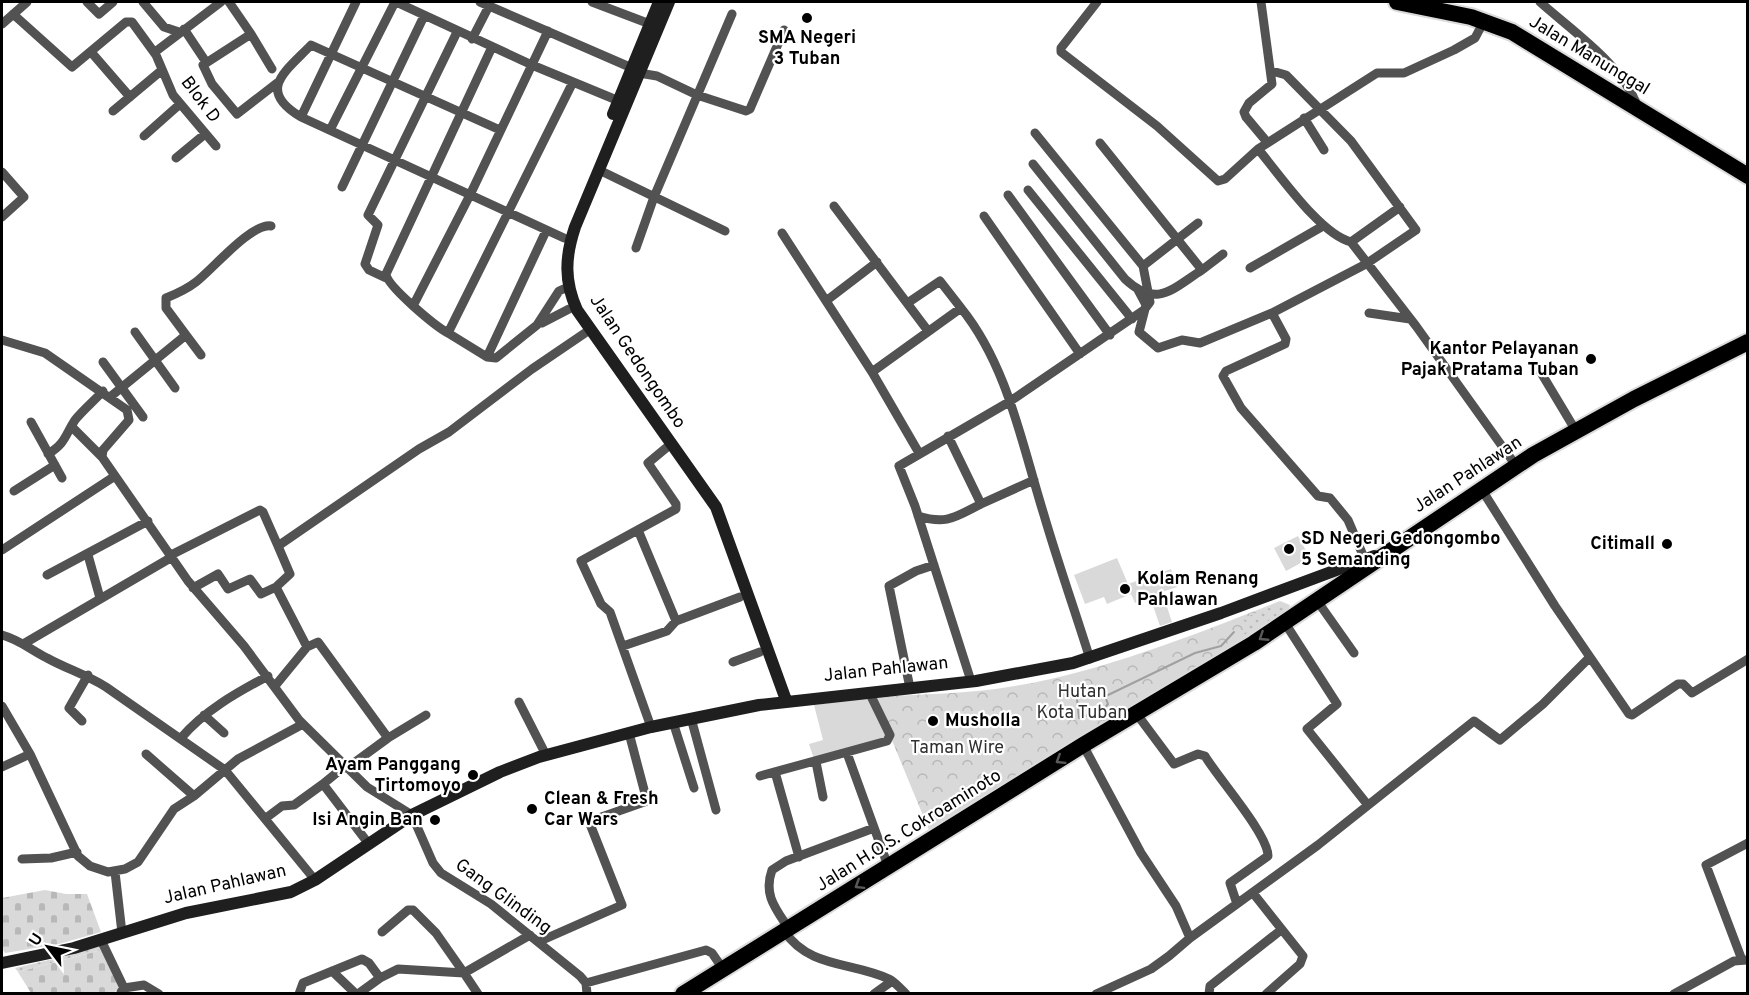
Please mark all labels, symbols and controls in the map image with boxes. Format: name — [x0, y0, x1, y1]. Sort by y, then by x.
marker: SMA Negeri 3 Tuban — [800, 11, 814, 25]
street label: Jalan Manunggal — [1524, 11, 1654, 101]
place label: SMA Negeri 3 Tuban — [758, 27, 856, 71]
street label: Blok D — [175, 72, 225, 128]
street label: Jalan Gedongombo — [584, 291, 690, 433]
place label: Kantor Pelayanan Pajak Pratama Tuban — [1401, 338, 1579, 382]
marker: Kantor Pelayanan Pajak Pratama Tuban — [1584, 352, 1598, 366]
street label: Jalan Pahlawan — [1409, 431, 1527, 519]
place label: SD Negeri Gedongombo 5 Semanding — [1301, 528, 1500, 572]
place label: Citimall — [1590, 533, 1655, 556]
marker: Citimall — [1660, 537, 1674, 551]
marker: SD Negeri Gedongombo 5 Semanding — [1282, 542, 1296, 556]
place label: Kolam Renang Pahlawan — [1137, 568, 1259, 612]
marker: Kolam Renang Pahlawan — [1118, 582, 1132, 596]
one-way arrow — [1258, 630, 1269, 641]
street label: Jalan Pahlawan — [823, 652, 949, 688]
park label: Hutan Kota Tuban — [1036, 681, 1128, 725]
place label: Musholla — [945, 710, 1021, 733]
marker: Musholla — [926, 714, 940, 728]
park label: Taman Wire — [910, 737, 1004, 760]
one-way arrow — [1056, 752, 1066, 764]
place label: Ayam Panggang Tirtomoyo — [325, 754, 461, 798]
street label: Jalan H.O.S. Cokroaminoto — [812, 764, 1006, 898]
marker: Ayam Panggang Tirtomoyo — [466, 768, 480, 782]
place label: Clean & Fresh Car Wars — [544, 788, 659, 832]
marker: Clean & Fresh Car Wars — [525, 802, 539, 816]
place label: Isi Angin Ban — [312, 809, 423, 832]
marker: Isi Angin Ban — [428, 813, 442, 827]
street label: Gang Glinding — [450, 854, 556, 940]
street label: Jalan Pahlawan — [161, 860, 289, 910]
one-way arrow — [854, 878, 865, 889]
north arrow — [18, 917, 78, 977]
text: U — [25, 930, 48, 950]

